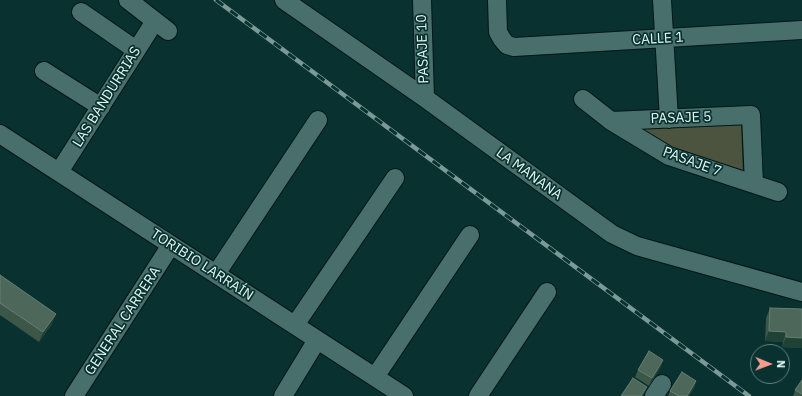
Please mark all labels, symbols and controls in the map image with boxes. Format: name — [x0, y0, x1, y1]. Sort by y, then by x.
street label: PASAJE 10 — [413, 14, 433, 84]
street label: CALLE 1 — [632, 29, 684, 49]
street label: LAS BANDURRIAS — [69, 44, 145, 150]
street label: PASAJE 5 — [650, 109, 712, 127]
street label: LA MANANA — [493, 144, 565, 204]
street label: PASAJE 7 — [660, 144, 724, 180]
street label: TORIBIO LARRAÍN — [148, 226, 256, 304]
street label: GENERAL CARRERA — [82, 264, 164, 378]
north arrow — [750, 344, 790, 384]
text: N — [774, 360, 788, 368]

